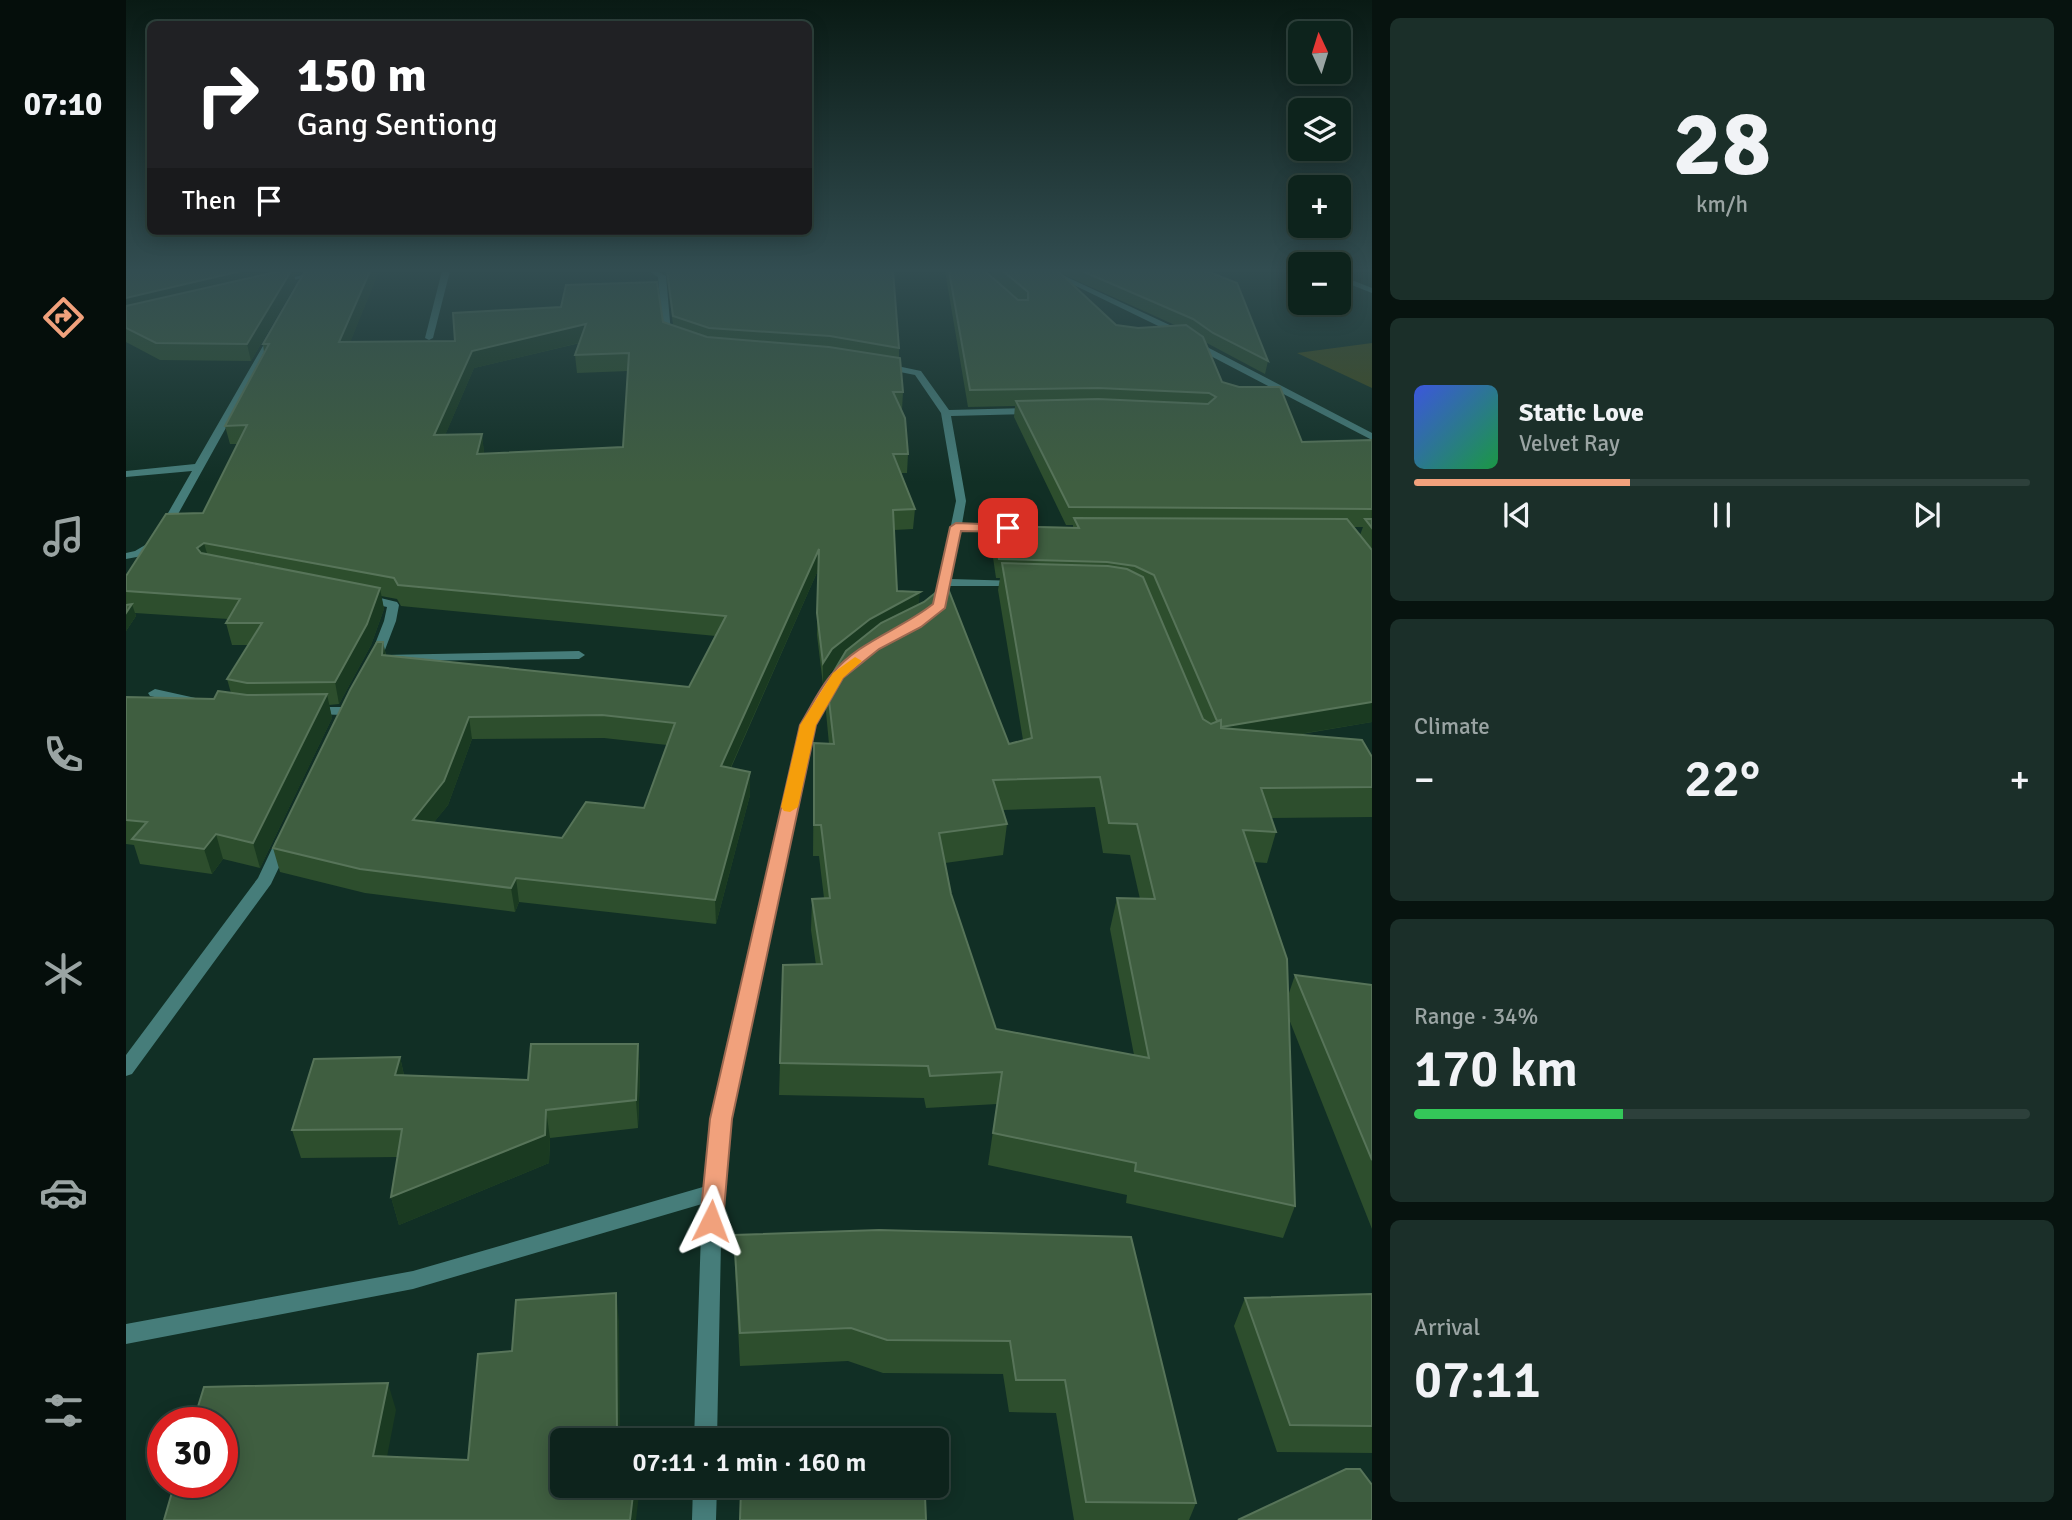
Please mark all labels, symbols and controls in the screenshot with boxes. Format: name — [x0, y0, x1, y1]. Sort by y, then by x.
north arrow — [1288, 21, 1351, 84]
map controls — [1288, 21, 1351, 315]
text: 150 m — [297, 45, 427, 105]
icon: right — [182, 49, 273, 140]
text: 07:10 — [24, 85, 102, 124]
text: 28 — [1673, 88, 1771, 201]
button: layers — [1288, 98, 1351, 161]
text: Gang Sentiong — [297, 105, 498, 144]
button: + — [1288, 175, 1351, 238]
icon: arrive — [250, 182, 288, 220]
text: Then — [182, 185, 236, 217]
text: km/h — [1696, 190, 1748, 219]
button: − — [1288, 252, 1351, 315]
icon: directions — [39, 293, 88, 342]
text: Static Love — [1519, 397, 1644, 429]
text: Velvet Ray — [1519, 429, 1620, 458]
icon: previous — [1498, 496, 1536, 534]
icon: pause — [1703, 496, 1741, 534]
icon: next — [1908, 496, 1946, 534]
pin — [978, 498, 1038, 558]
icon: arrive — [989, 509, 1027, 547]
icon: music — [39, 512, 88, 561]
text: Climate — [1414, 712, 1490, 741]
icon: phone — [39, 730, 88, 779]
text: 22° — [1684, 747, 1760, 811]
text: − — [1414, 756, 1435, 803]
text: + — [2009, 756, 2030, 803]
icon: climate — [39, 949, 88, 998]
text: Range · 34% — [1414, 1002, 1538, 1031]
text: 170 km — [1414, 1037, 1578, 1101]
icon: car — [39, 1168, 88, 1217]
position arrow — [674, 1184, 748, 1258]
text: Arrival — [1414, 1313, 1480, 1342]
text: 07:11 — [1414, 1348, 1541, 1412]
icon: filters — [39, 1386, 88, 1435]
speed limit sign: 30 — [147, 1407, 238, 1498]
text: 07:11 · 1 min · 160 m — [633, 1447, 866, 1479]

